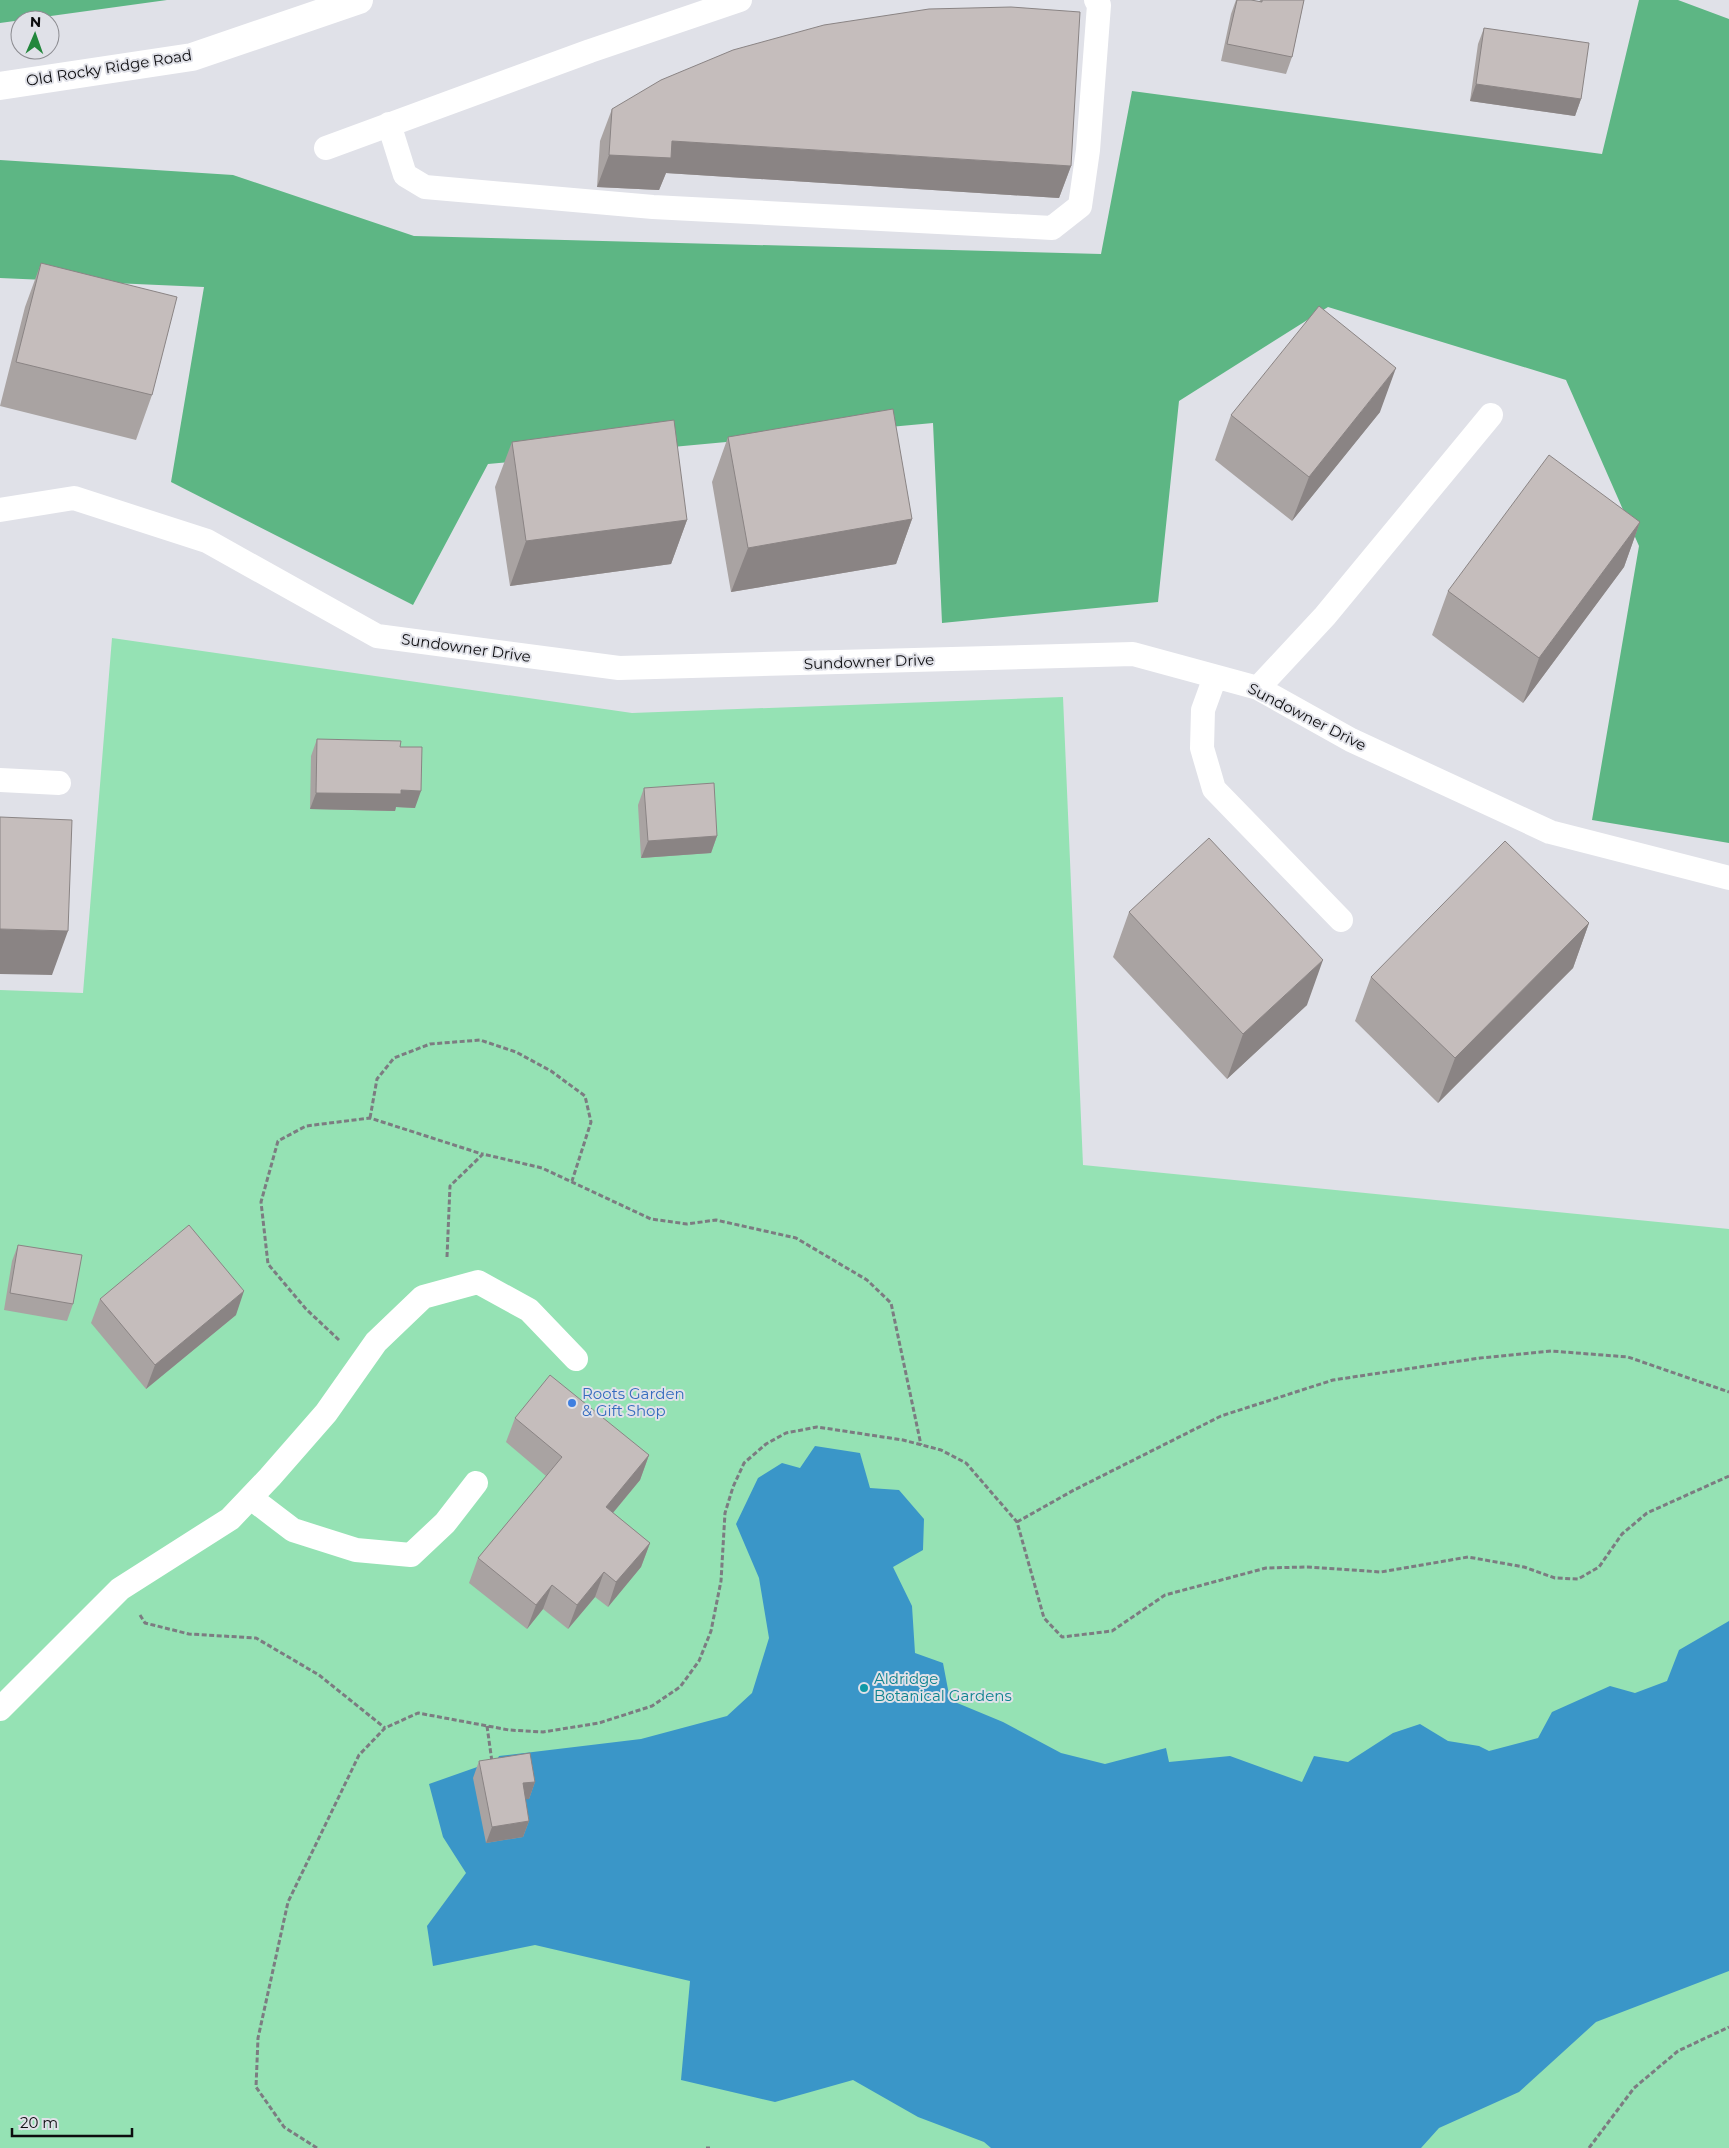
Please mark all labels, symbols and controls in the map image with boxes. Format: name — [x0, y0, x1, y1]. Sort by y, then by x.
north arrow — [10, 10, 60, 60]
text: N — [29, 13, 41, 31]
street label: Old Rocky Ridge Road — [25, 45, 193, 90]
street label: Sundowner Drive — [400, 629, 532, 666]
street label: Sundowner Drive — [803, 650, 934, 673]
street label: Sundowner Drive — [1245, 678, 1370, 755]
place label: Roots Garden & Gift Shop — [582, 1384, 685, 1420]
marker: Roots Garden & Gift Shop — [566, 1397, 578, 1409]
place label: Aldridge Botanical Gardens — [874, 1669, 1012, 1705]
marker: Aldridge Botanical Gardens — [858, 1682, 870, 1694]
scale bar — [12, 2106, 132, 2138]
text: 20 m — [20, 2113, 58, 2132]

